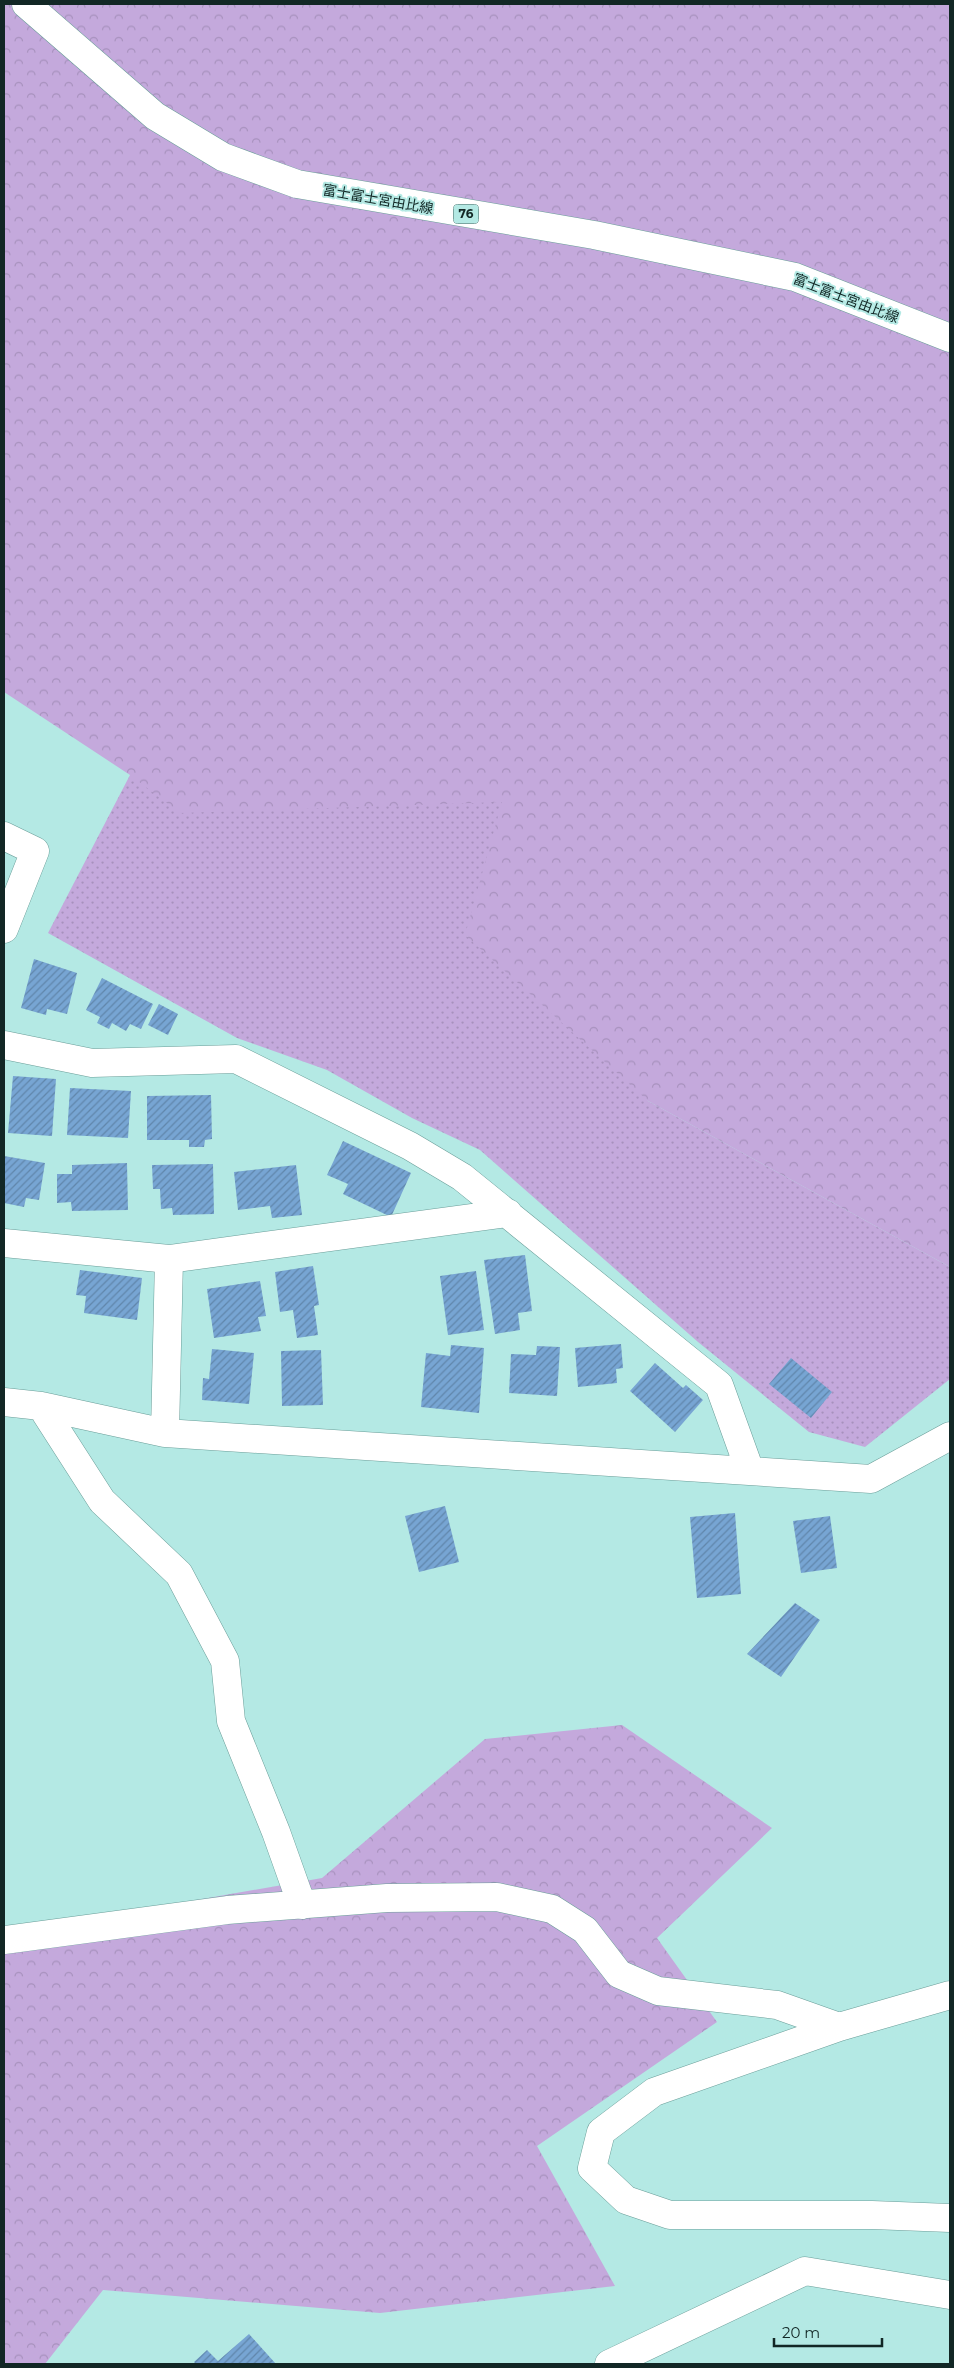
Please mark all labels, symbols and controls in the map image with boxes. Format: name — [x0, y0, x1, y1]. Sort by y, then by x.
street label: 富士富士宮由比線 — [321, 180, 435, 218]
road number: 76 — [454, 204, 478, 223]
street label: 富士富士宮由比線 — [790, 270, 902, 326]
scale bar — [774, 2316, 882, 2348]
text: 20 m — [782, 2323, 820, 2342]

